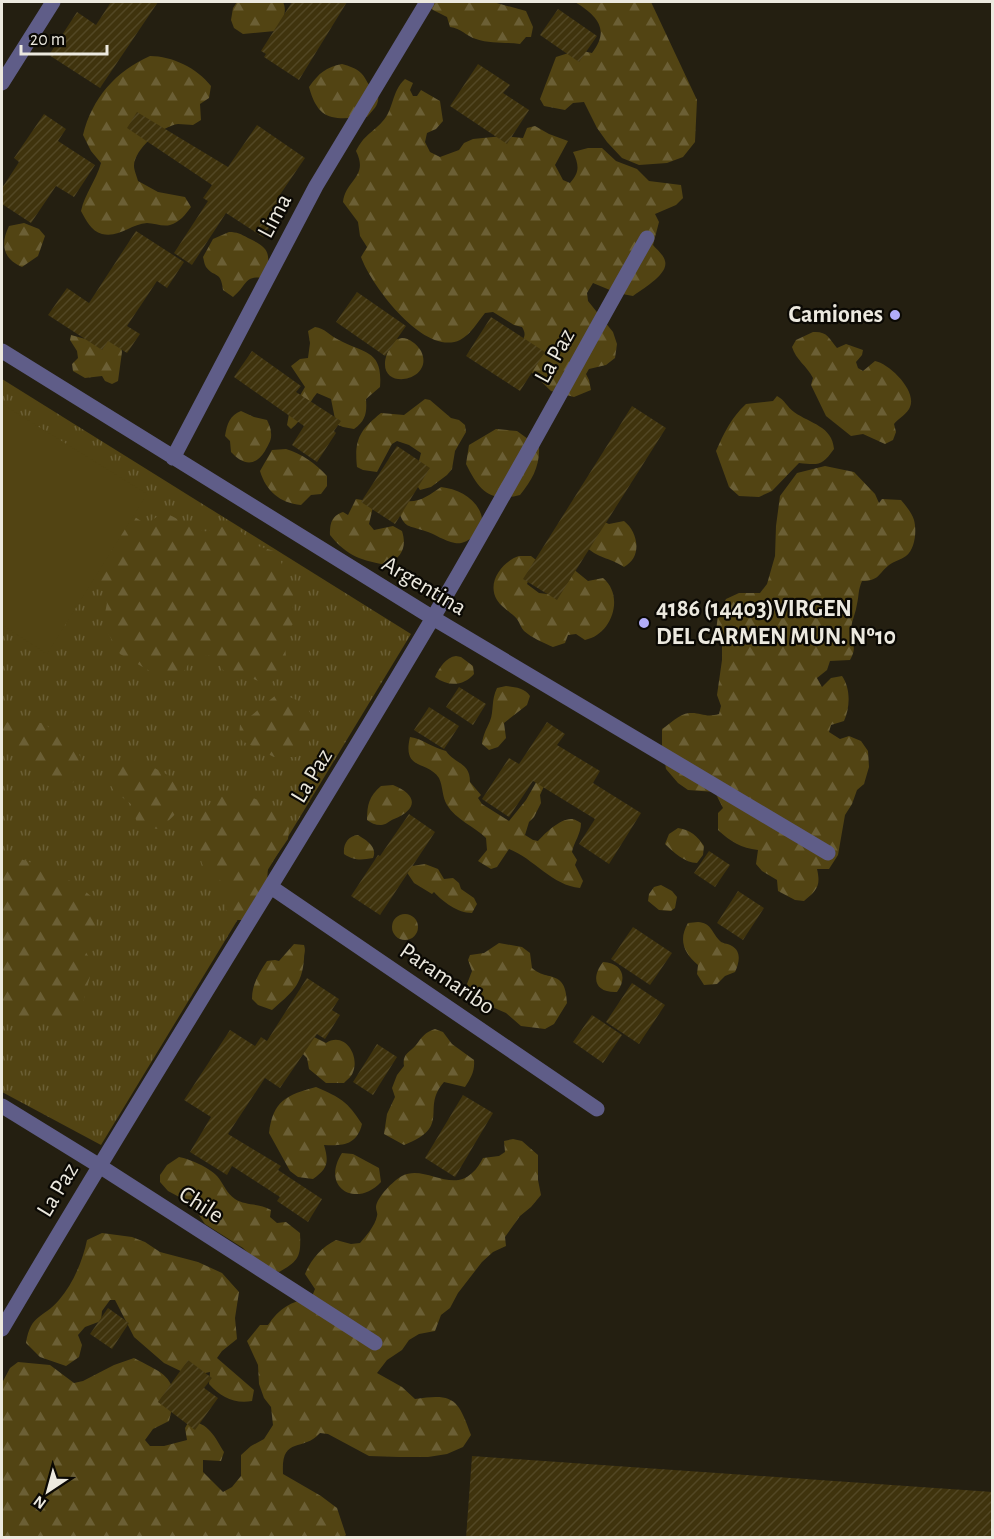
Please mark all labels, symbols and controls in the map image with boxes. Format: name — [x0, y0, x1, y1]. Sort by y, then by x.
scale bar — [21, 18, 106, 56]
text: 20 m — [30, 31, 65, 49]
street label: Lima — [254, 190, 296, 242]
place label: Camiones — [789, 303, 883, 327]
marker: Camiones — [888, 308, 902, 322]
street label: La Paz — [530, 325, 580, 387]
street label: Argentina — [378, 552, 470, 620]
place label: 4186 (14403)VIRGEN DEL CARMEN MUN. Nº10 — [656, 597, 896, 649]
marker: 4186 (14403)VIRGEN DEL CARMEN MUN. Nº10 — [637, 616, 651, 630]
street label: La Paz — [287, 745, 337, 807]
street label: Paramaribo — [395, 939, 499, 1019]
street label: La Paz — [33, 1159, 83, 1221]
street label: Chile — [174, 1182, 228, 1228]
north arrow — [18, 1461, 78, 1521]
text: N — [31, 1493, 49, 1512]

